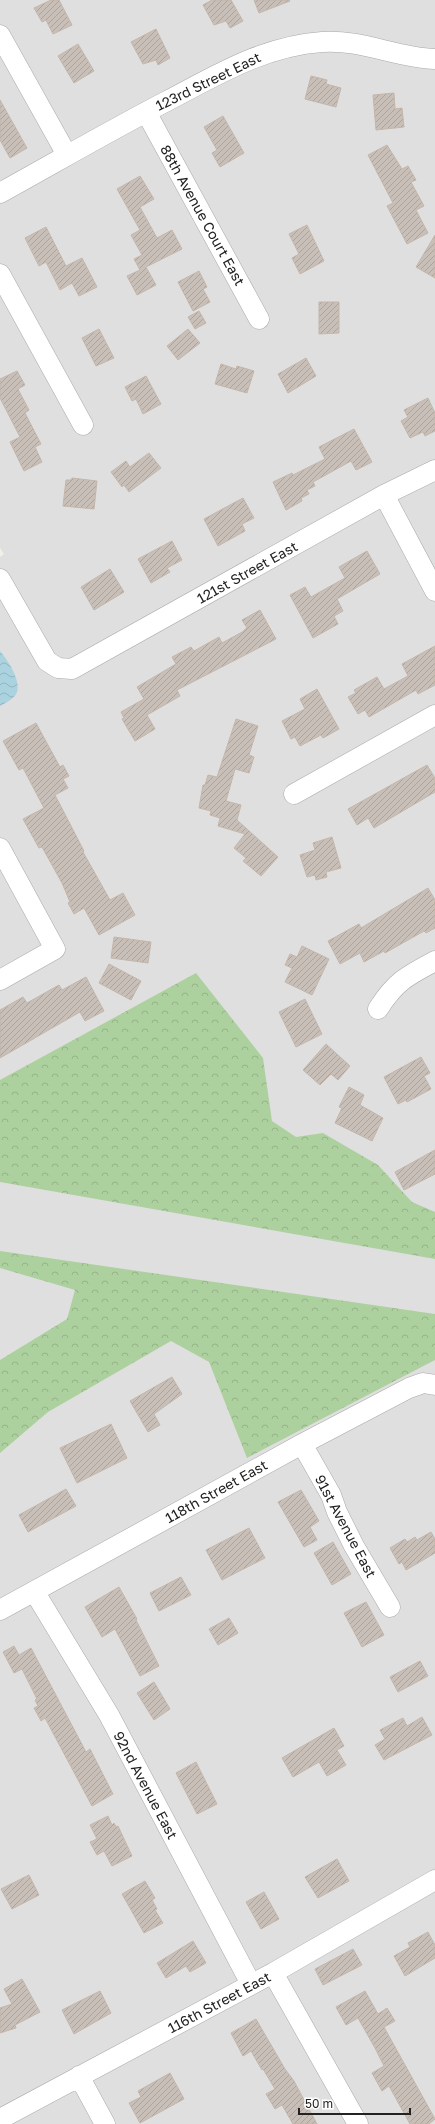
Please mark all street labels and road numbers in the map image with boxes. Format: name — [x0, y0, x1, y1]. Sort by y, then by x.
street label: 123rd Street East — [153, 48, 263, 114]
street label: 88th Avenue Court East — [157, 142, 249, 288]
street label: 121st Street East — [194, 537, 300, 607]
street label: 118th Street East — [162, 1456, 270, 1526]
street label: 91st Avenue East — [312, 1472, 380, 1580]
street label: 92nd Avenue East — [110, 1728, 182, 1842]
street label: 116th Street East — [165, 1968, 273, 2036]

